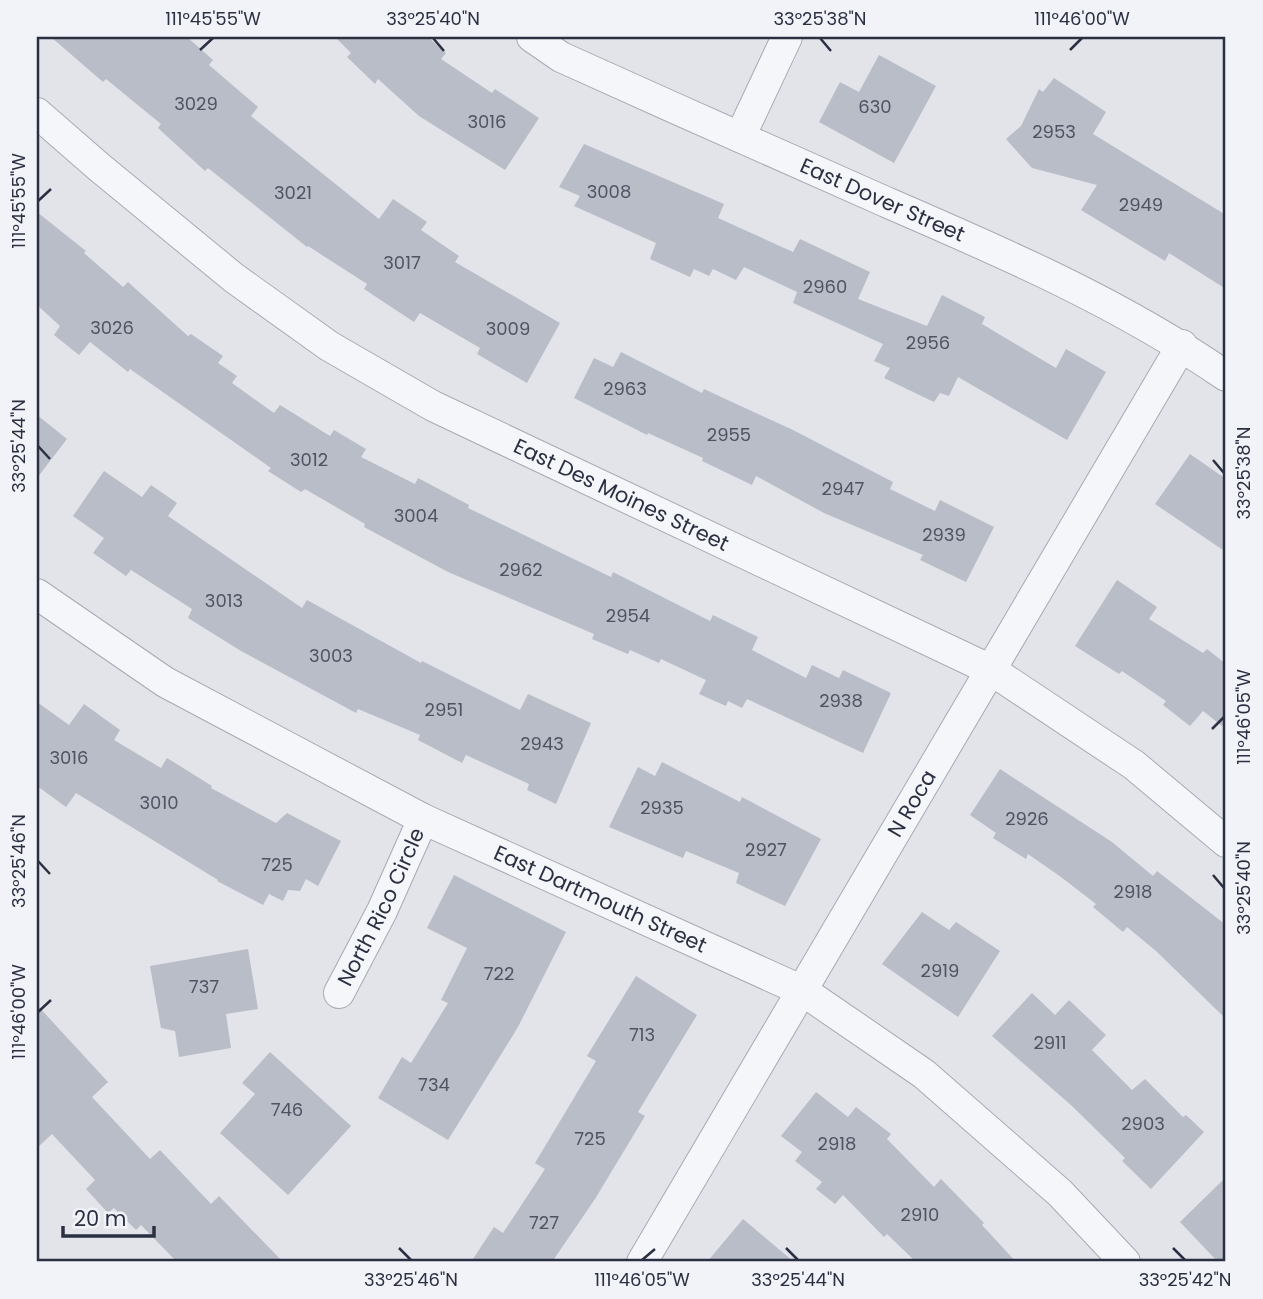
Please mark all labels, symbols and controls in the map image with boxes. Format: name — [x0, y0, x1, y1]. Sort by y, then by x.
text: 111°45'55"W — [165, 6, 261, 31]
text: 33°25'40"N — [386, 6, 480, 31]
text: 33°25'38"N — [774, 6, 866, 31]
text: 111°46'00"W — [1034, 6, 1130, 31]
house number: 3029 — [174, 91, 218, 116]
house number: 630 — [858, 94, 892, 119]
house number: 3016 — [467, 109, 507, 134]
house number: 2953 — [1032, 119, 1076, 144]
street label: East Dover Street — [796, 151, 970, 249]
text: 111°45'55"W — [6, 153, 31, 249]
house number: 3008 — [587, 179, 631, 204]
house number: 3021 — [274, 180, 312, 205]
house number: 2949 — [1119, 192, 1163, 217]
house number: 3017 — [383, 250, 421, 275]
house number: 2960 — [803, 274, 847, 299]
house number: 3026 — [90, 315, 134, 340]
house number: 3009 — [486, 316, 530, 341]
house number: 2956 — [906, 330, 950, 355]
house number: 2963 — [603, 376, 647, 401]
text: 33°25'44"N — [6, 399, 31, 493]
house number: 2955 — [707, 422, 751, 447]
text: 33°25'38"N — [1231, 427, 1256, 519]
street label: East Des Moines Street — [509, 431, 734, 558]
house number: 3012 — [290, 447, 328, 472]
house number: 2947 — [822, 476, 865, 501]
house number: 3004 — [394, 503, 438, 528]
house number: 2939 — [922, 522, 966, 547]
house number: 2962 — [499, 557, 543, 582]
house number: 3013 — [205, 588, 243, 613]
house number: 2954 — [606, 603, 650, 628]
house number: 3003 — [309, 643, 353, 668]
text: 111°46'05"W — [1231, 669, 1256, 765]
house number: 2938 — [819, 688, 863, 713]
house number: 2951 — [425, 697, 463, 722]
house number: 2943 — [520, 731, 564, 756]
house number: 3016 — [49, 745, 89, 770]
street label: N Roca — [880, 764, 943, 842]
house number: 3010 — [140, 790, 178, 815]
house number: 2935 — [640, 795, 684, 820]
house number: 2926 — [1005, 806, 1049, 831]
text: 33°25'46"N — [6, 814, 31, 908]
street label: North Rico Circle — [330, 823, 431, 991]
house number: 2927 — [745, 837, 787, 862]
street label: East Dartmouth Street — [489, 838, 711, 960]
text: 33°25'40"N — [1231, 841, 1256, 935]
house number: 725 — [261, 852, 293, 877]
house number: 2918 — [1114, 879, 1152, 904]
house number: 2919 — [921, 958, 959, 983]
house number: 722 — [484, 961, 514, 986]
text: 111°46'00"W — [6, 964, 31, 1060]
house number: 737 — [189, 974, 219, 999]
house number: 713 — [629, 1022, 655, 1047]
house number: 2911 — [1033, 1030, 1067, 1055]
house number: 734 — [418, 1072, 450, 1097]
house number: 746 — [271, 1097, 303, 1122]
house number: 2903 — [1121, 1111, 1165, 1136]
house number: 725 — [574, 1126, 606, 1151]
house number: 2918 — [818, 1131, 856, 1156]
scale bar — [63, 1194, 154, 1238]
house number: 2910 — [901, 1202, 939, 1227]
text: 20 m — [74, 1204, 127, 1233]
house number: 727 — [529, 1210, 559, 1235]
text: 33°25'46"N — [364, 1267, 458, 1292]
text: 111°46'05"W — [594, 1267, 690, 1292]
text: 33°25'44"N — [751, 1267, 845, 1292]
text: 33°25'42"N — [1139, 1267, 1231, 1292]

